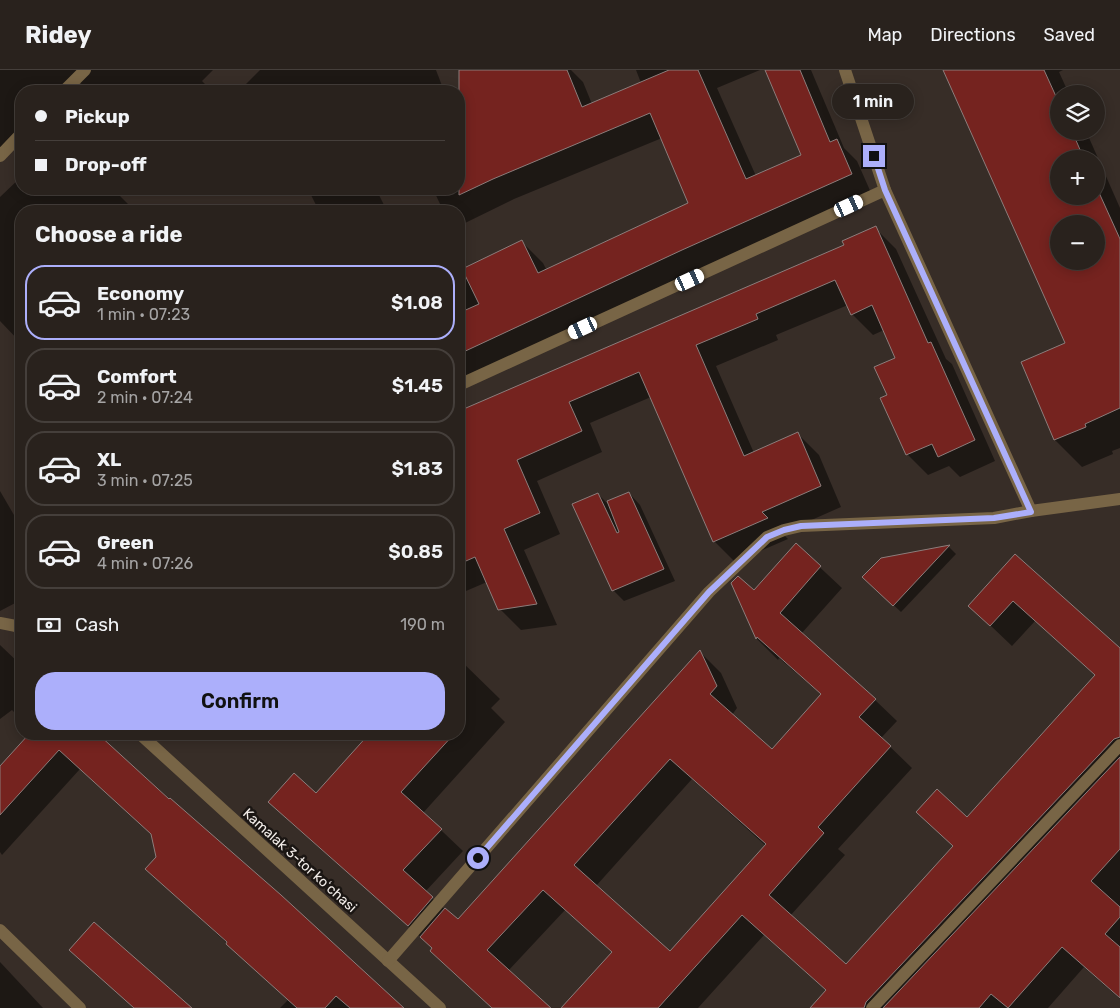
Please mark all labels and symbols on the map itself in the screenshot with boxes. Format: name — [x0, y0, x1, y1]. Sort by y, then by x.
callout: 1 min — [833, 83, 915, 118]
route end — [863, 145, 885, 167]
car — [832, 193, 865, 219]
car — [673, 267, 706, 293]
car — [566, 315, 599, 341]
street label: Kamalak 3-tor koʻchasi — [239, 805, 360, 916]
route start — [467, 847, 489, 869]

